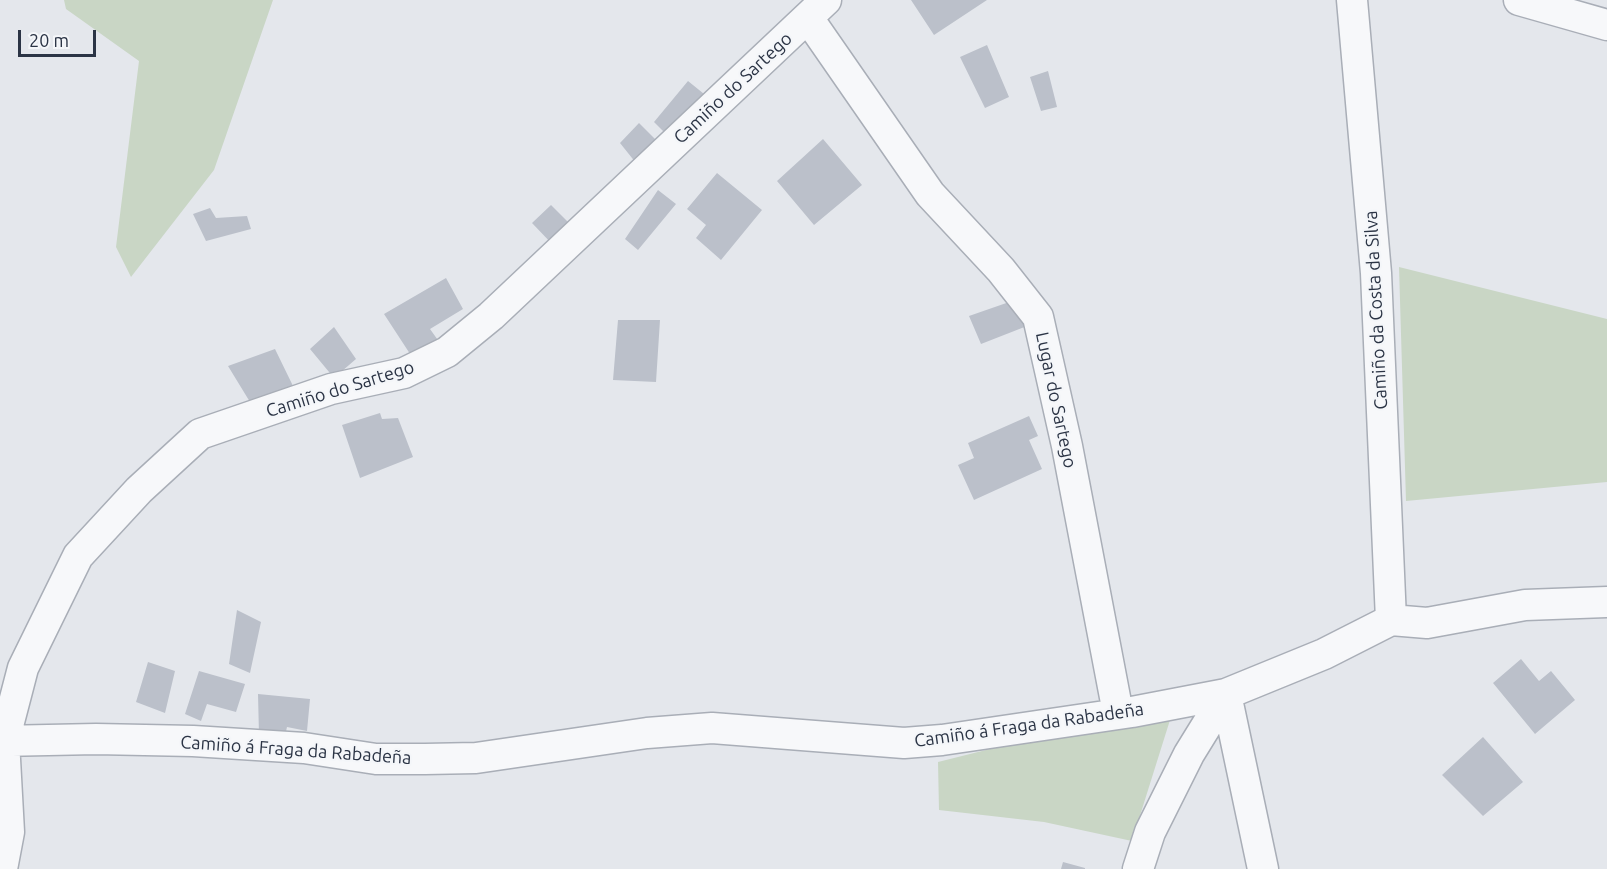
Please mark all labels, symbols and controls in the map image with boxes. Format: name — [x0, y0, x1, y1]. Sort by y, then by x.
scale bar — [21, 18, 99, 56]
street label: Camiño do Sartego — [669, 28, 797, 148]
text: 20 m — [29, 30, 69, 50]
street label: Camiño da Costa da Silva — [1360, 210, 1392, 410]
street label: Lugar do Sartego — [1031, 330, 1081, 470]
street label: Camiño do Sartego — [263, 356, 417, 422]
street label: Camiño á Fraga da Rabadeña — [913, 698, 1145, 752]
street label: Camiño á Fraga da Rabadeña — [180, 731, 412, 769]

